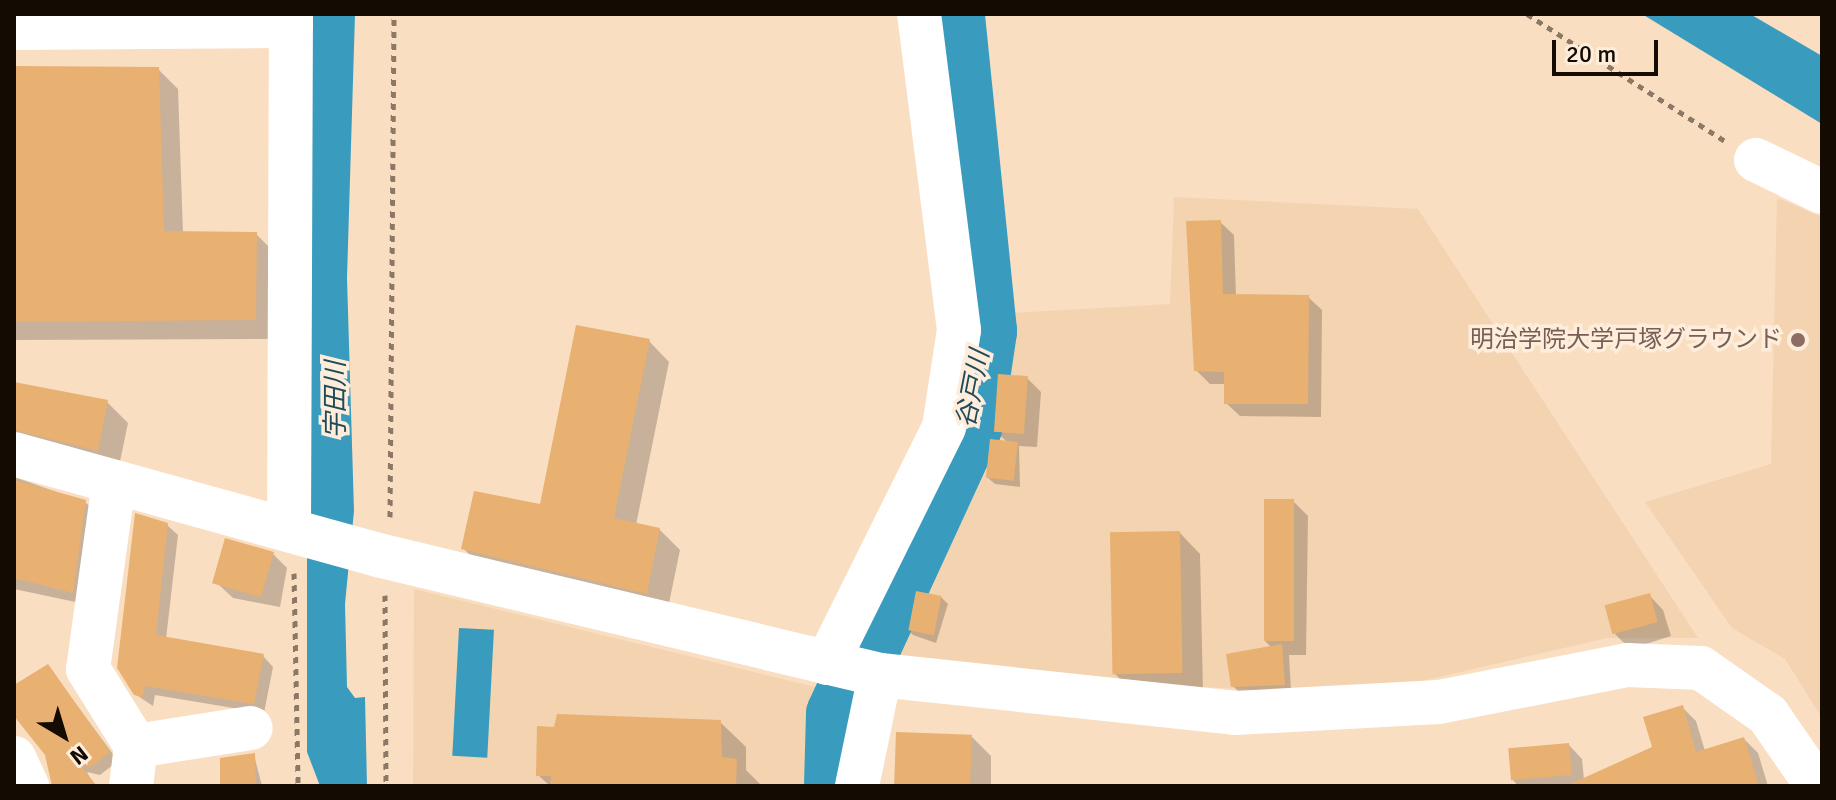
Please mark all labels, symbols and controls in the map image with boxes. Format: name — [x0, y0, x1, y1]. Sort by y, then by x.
scale bar — [1556, 24, 1662, 74]
text: 20 m — [1566, 39, 1616, 69]
place label: 明治学院大学戸塚グラウンド — [1470, 326, 1782, 354]
marker: 明治学院大学戸塚グラウンド — [1789, 331, 1807, 349]
water label: 谷戸川 — [951, 348, 997, 430]
water label: 宇田川 — [321, 361, 353, 439]
north arrow — [24, 696, 104, 776]
text: N — [65, 740, 93, 771]

